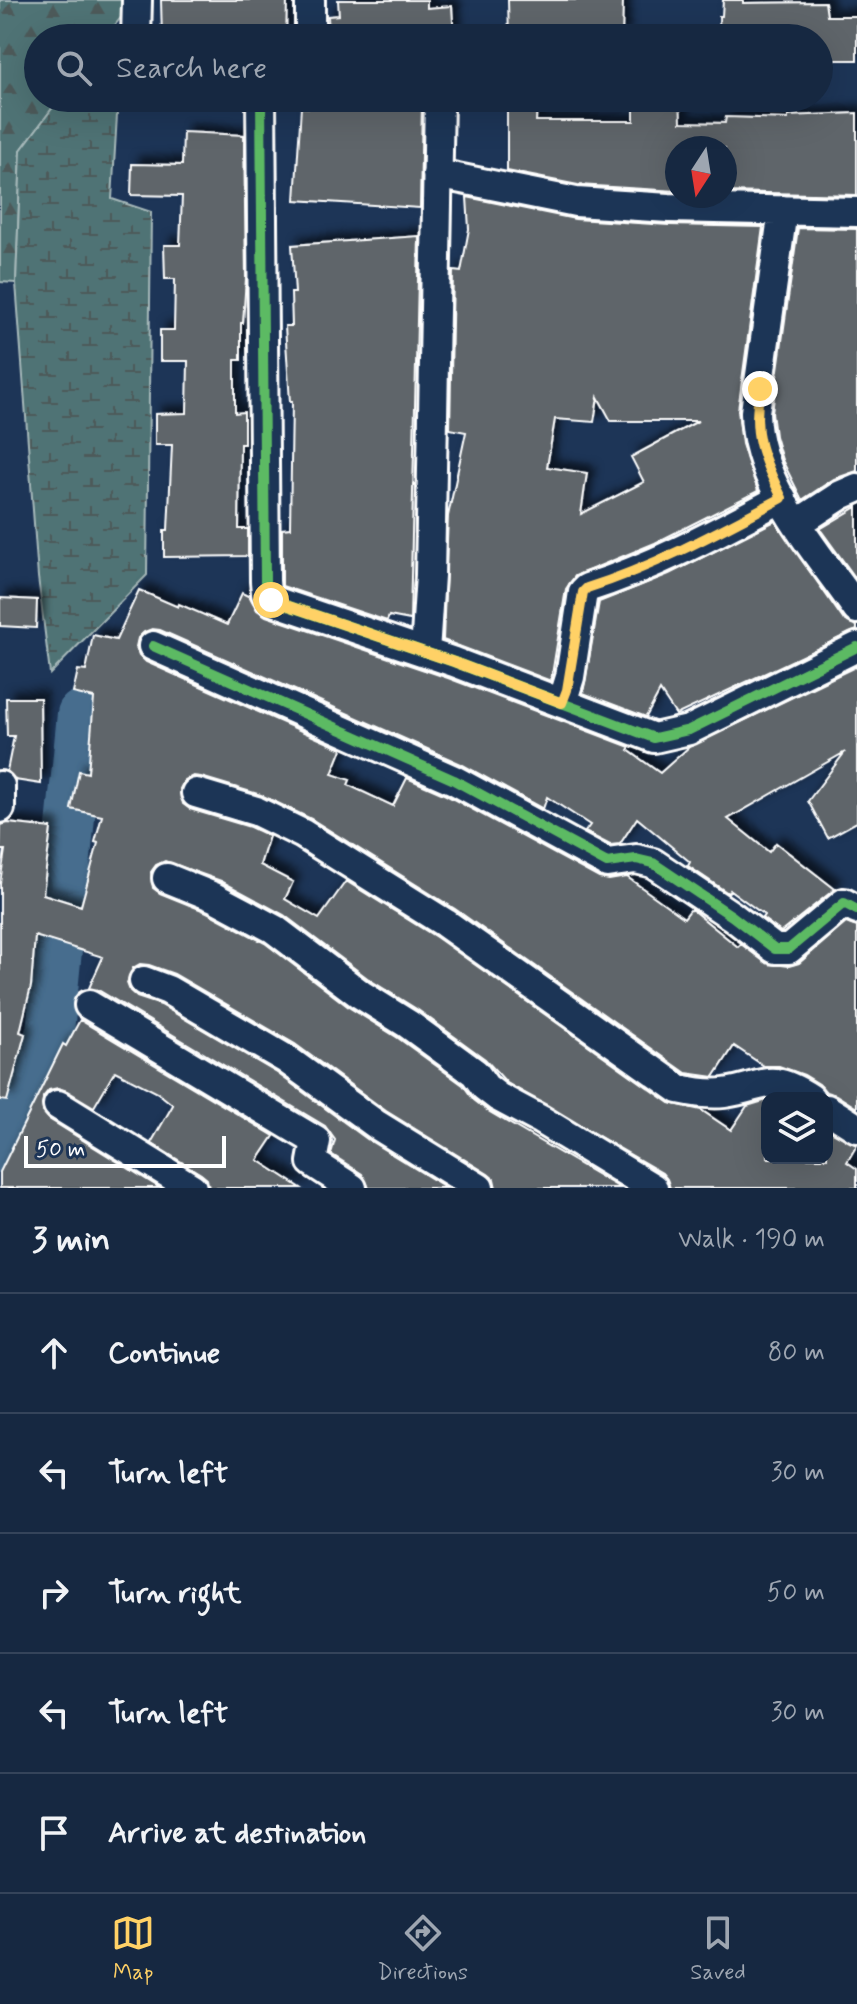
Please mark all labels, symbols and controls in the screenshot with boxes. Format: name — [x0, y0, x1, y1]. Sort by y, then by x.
search box — [24, 24, 833, 112]
icon: search — [52, 46, 96, 90]
text: Search here — [116, 49, 267, 88]
north arrow — [665, 136, 737, 208]
route end — [742, 371, 778, 407]
route start — [253, 582, 289, 618]
map controls — [761, 1092, 833, 1164]
button: layers — [761, 1092, 833, 1164]
scale bar — [24, 1132, 226, 1168]
text: 50 m — [36, 1136, 85, 1164]
text: 3 min — [32, 1218, 110, 1263]
text: Walk · 190 m — [678, 1223, 825, 1257]
icon: ahead — [32, 1331, 76, 1375]
text: Continue — [108, 1334, 220, 1373]
text: 80 m — [768, 1336, 825, 1370]
icon: left — [32, 1451, 76, 1495]
text: Turn left — [108, 1454, 228, 1493]
text: 30 m — [771, 1456, 825, 1490]
icon: right — [32, 1571, 76, 1615]
text: Turn right — [108, 1574, 241, 1613]
text: 50 m — [767, 1576, 825, 1610]
icon: left — [32, 1691, 76, 1735]
text: Turn left — [108, 1694, 228, 1733]
text: 30 m — [771, 1696, 825, 1730]
icon: arrive — [32, 1811, 76, 1855]
text: Arrive at destination — [108, 1814, 366, 1853]
tab: Map — [111, 1911, 155, 1987]
tab: Directions — [377, 1911, 468, 1987]
tab: Saved — [690, 1911, 746, 1987]

